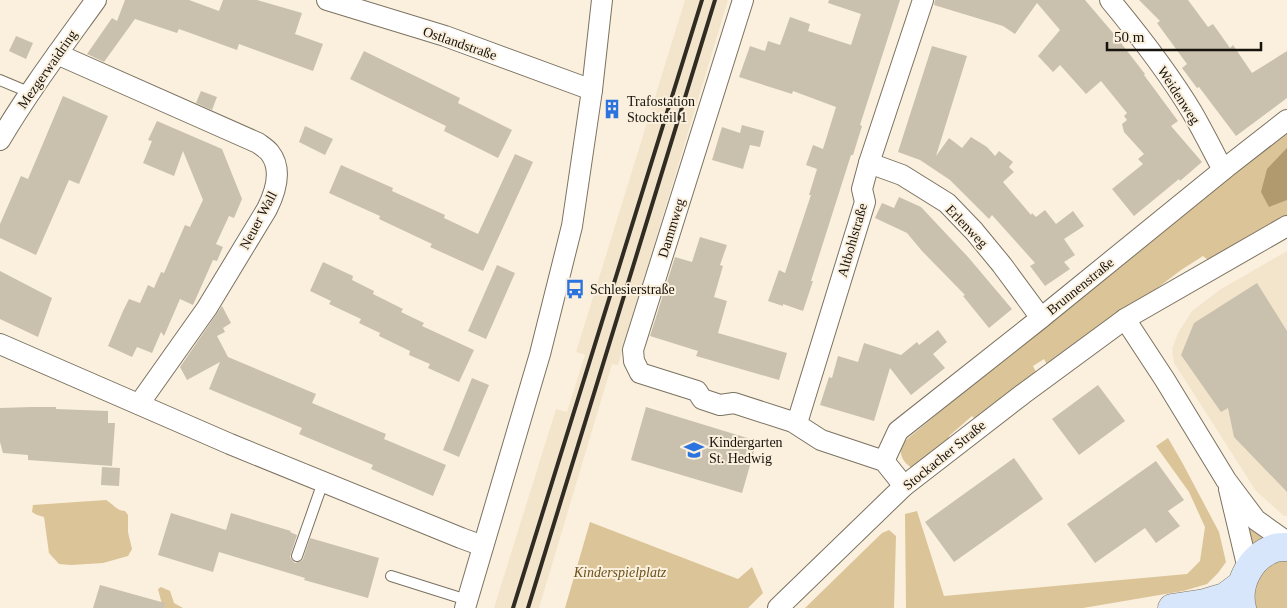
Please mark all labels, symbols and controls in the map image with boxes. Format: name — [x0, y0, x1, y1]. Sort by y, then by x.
scale bar — [1107, 20, 1261, 52]
street label: Ostlandstraße — [421, 24, 499, 63]
street label: Mezgerwaidring — [15, 27, 80, 111]
text: 50 m — [1114, 29, 1145, 45]
street label: Weidenweg — [1154, 64, 1203, 127]
place label: Trafostation Stockteil 1 — [627, 94, 695, 125]
building icon: Trafostation Stockteil 1 — [601, 98, 623, 120]
street label: Neuer Wall — [237, 189, 280, 252]
street label: Dammweg — [655, 197, 688, 260]
street label: Altbohlstraße — [835, 201, 870, 279]
street label: Erlenweg — [943, 202, 991, 251]
street label: Brunnenstraße — [1044, 255, 1117, 318]
bus stop icon: Schlesierstraße — [564, 278, 586, 300]
place label: Schlesierstraße — [590, 282, 675, 297]
street label: Stockacher Straße — [900, 418, 988, 493]
place label: Kindergarten St. Hedwig — [709, 435, 783, 466]
school or university icon: Kindergarten St. Hedwig — [683, 439, 705, 461]
park label: Kinderspielplatz — [573, 565, 667, 580]

